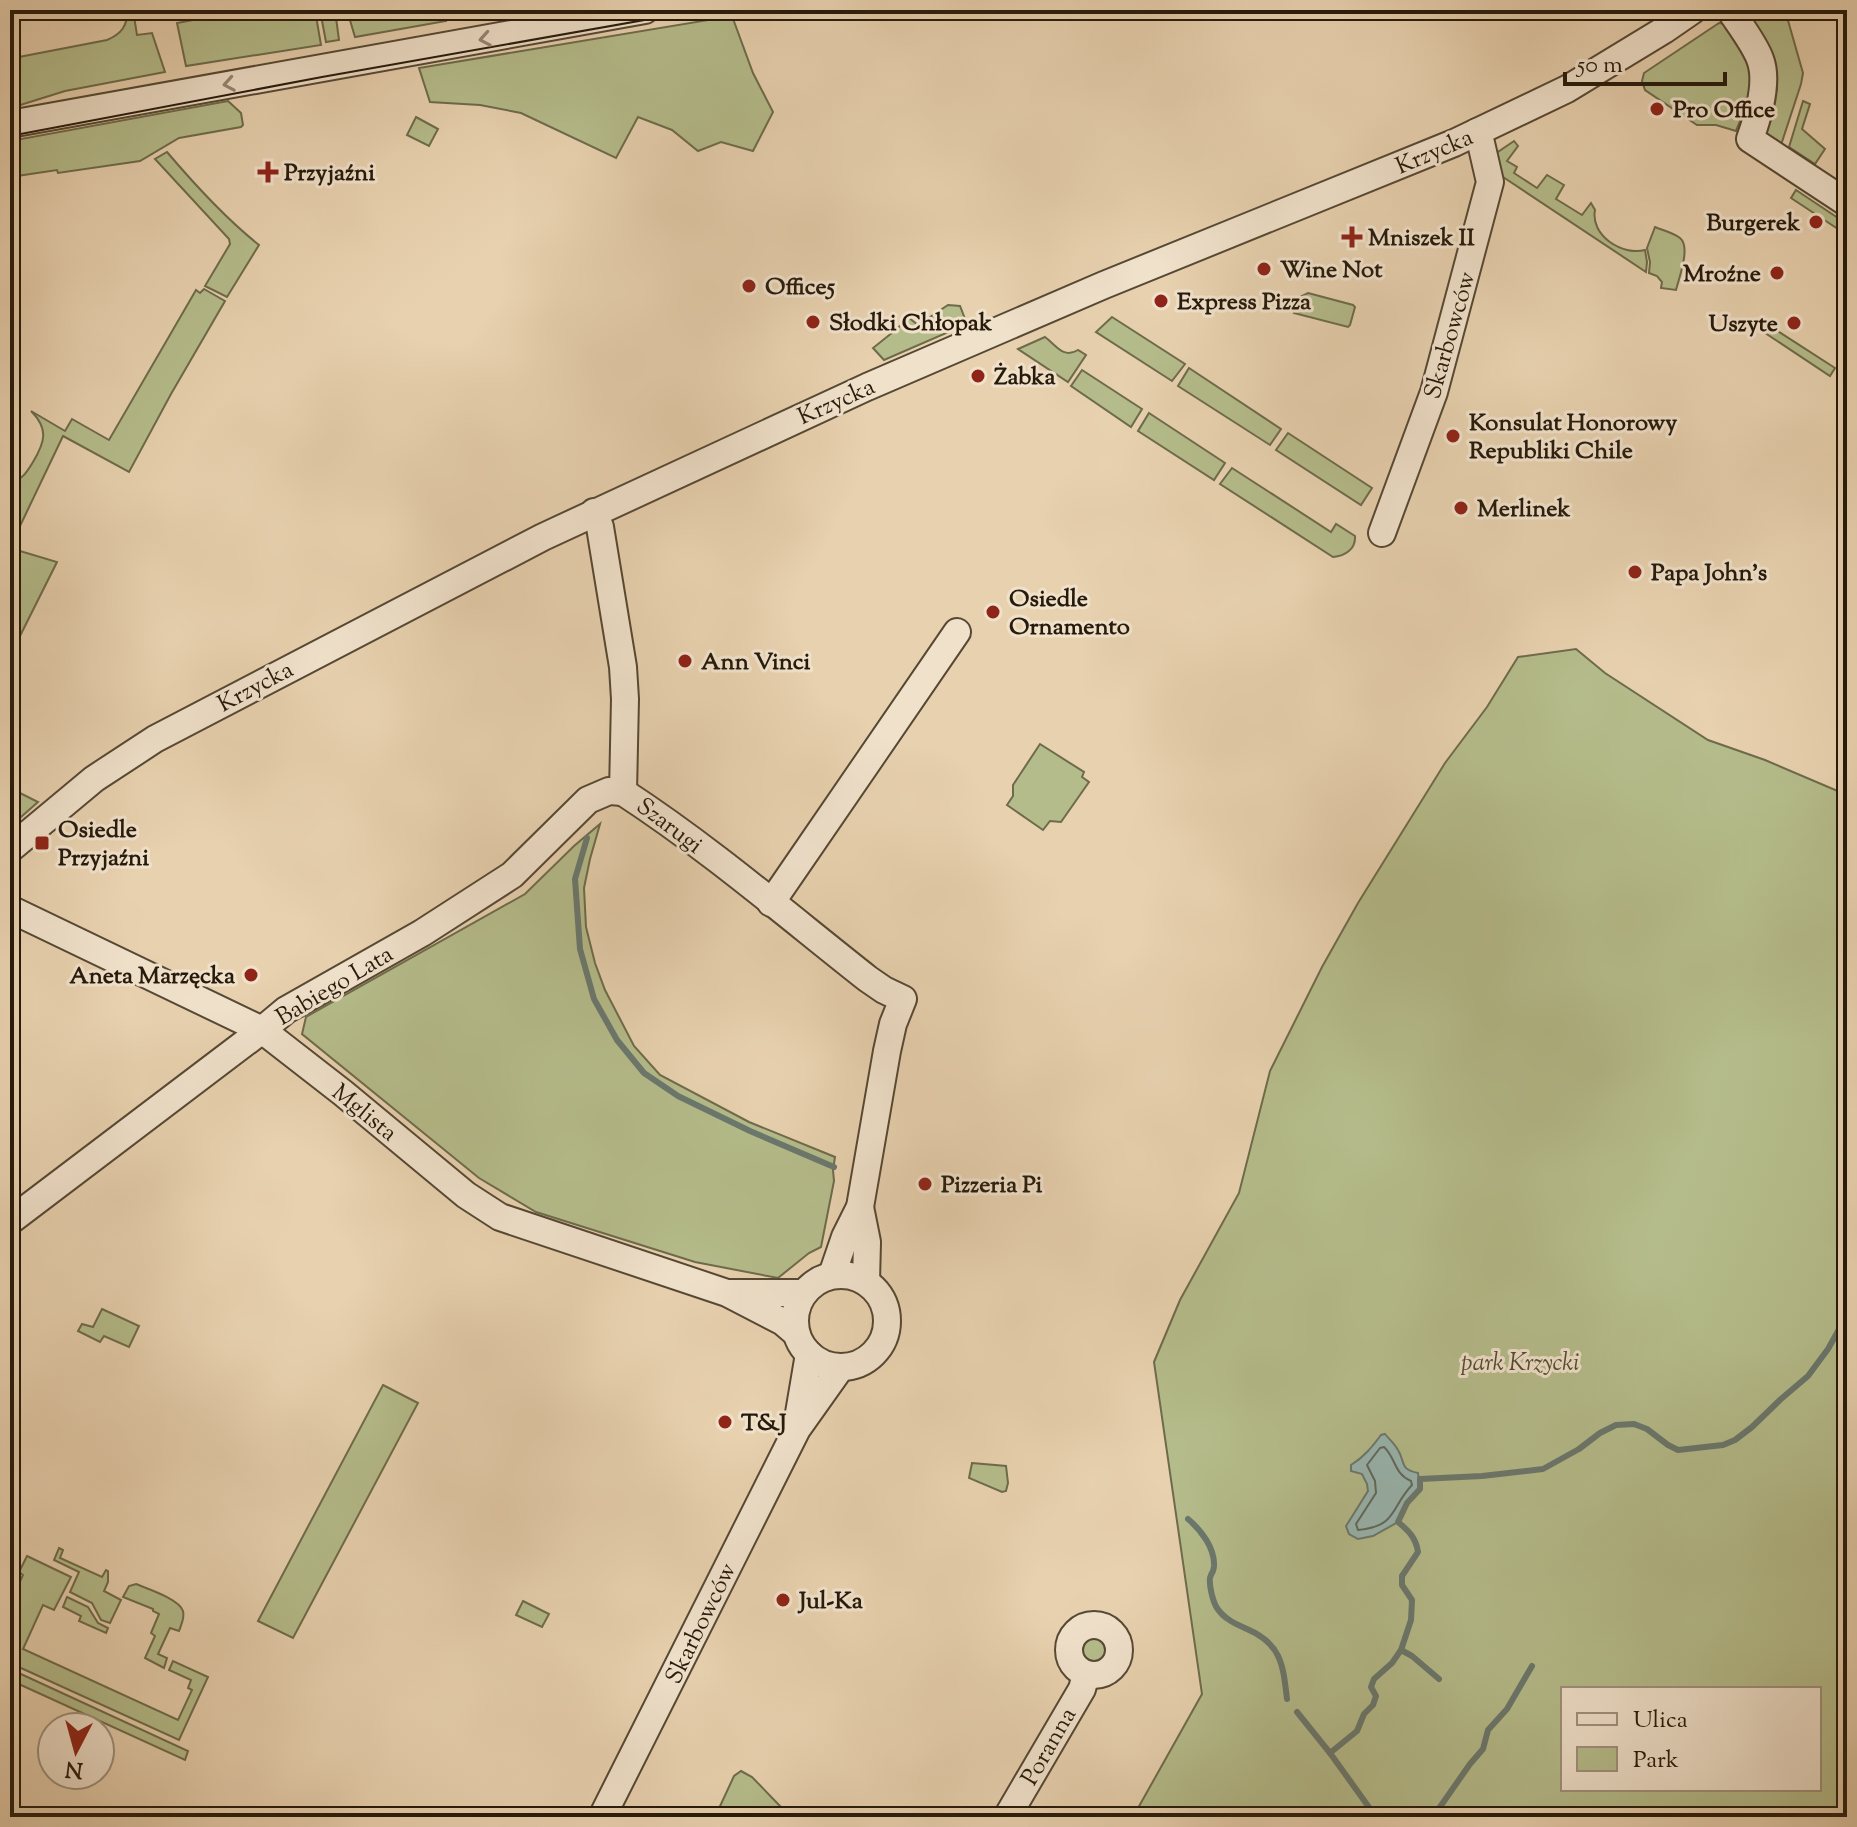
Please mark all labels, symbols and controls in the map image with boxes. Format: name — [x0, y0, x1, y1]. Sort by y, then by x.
one-way arrow — [479, 30, 492, 47]
scale bar — [1565, 36, 1725, 86]
text: 50 m — [1575, 49, 1623, 83]
one-way arrow — [223, 75, 236, 92]
place label: Pro Office — [1673, 94, 1775, 128]
marker: Pro Office — [1648, 100, 1666, 118]
street label: Krzycka — [1391, 121, 1479, 184]
place label: Przyjaźni — [284, 157, 375, 191]
marker: Przyjaźni — [259, 163, 277, 181]
place label: Burgerek — [1706, 207, 1801, 241]
marker: Burgerek — [1807, 213, 1825, 231]
place label: Mniszek II — [1368, 222, 1475, 256]
marker: Mniszek II — [1343, 228, 1361, 246]
place label: Wine Not — [1280, 254, 1383, 288]
place label: Mroźne — [1683, 258, 1761, 292]
marker: Wine Not — [1255, 260, 1273, 278]
marker: Mroźne — [1768, 264, 1786, 282]
street label: Skarbowców — [1417, 268, 1485, 403]
place label: Office5 — [765, 271, 836, 305]
marker: Office5 — [740, 277, 758, 295]
place label: Express Pizza — [1177, 286, 1312, 320]
marker: Express Pizza — [1152, 292, 1170, 310]
place label: Słodki Chłopak — [829, 307, 993, 341]
place label: Uszyte — [1709, 308, 1778, 342]
marker: Słodki Chłopak — [804, 313, 822, 331]
marker: Uszyte — [1785, 314, 1803, 332]
place label: Żabka — [994, 361, 1056, 395]
marker: Żabka — [969, 367, 987, 385]
street label: Krzycka — [793, 371, 881, 435]
place label: Konsulat Honorowy Republiki Chile — [1469, 407, 1677, 469]
marker: Konsulat Honorowy Republiki Chile — [1444, 427, 1462, 445]
place label: Merlinek — [1477, 493, 1571, 527]
marker: Merlinek — [1452, 499, 1470, 517]
place label: Papa John's — [1651, 557, 1767, 591]
marker: Papa John's — [1626, 563, 1644, 581]
place label: Osiedle Ornamento — [1009, 583, 1130, 645]
marker: Osiedle Ornamento — [984, 603, 1002, 621]
place label: Ann Vinci — [701, 646, 811, 680]
marker: Ann Vinci — [676, 652, 694, 670]
street label: Krzycka — [212, 654, 300, 722]
street label: Szarugi — [628, 790, 709, 863]
place label: Osiedle Przyjaźni — [58, 814, 149, 876]
marker: Osiedle Przyjaźni — [33, 834, 51, 852]
street label: Babiego Lata — [270, 938, 400, 1035]
place label: Aneta Marzęcka — [69, 960, 236, 994]
marker: Aneta Marzęcka — [242, 966, 260, 984]
street label: Mglista — [324, 1077, 404, 1151]
place label: Pizzeria Pi — [941, 1169, 1043, 1203]
marker: Pizzeria Pi — [916, 1175, 934, 1193]
park label: park Krzycki — [1461, 1347, 1579, 1381]
place label: T&J — [741, 1407, 786, 1441]
marker: T&J — [716, 1413, 734, 1431]
street label: Skarbowców — [658, 1557, 746, 1690]
place label: Jul-Ka — [797, 1585, 864, 1619]
marker: Jul-Ka — [774, 1591, 792, 1609]
legend — [1561, 1687, 1821, 1791]
street label: Poranna — [1014, 1702, 1086, 1792]
text: Ulica — [1633, 1704, 1688, 1738]
north arrow — [36, 1711, 116, 1791]
text: Park — [1633, 1744, 1679, 1778]
text: N — [63, 1751, 85, 1785]

